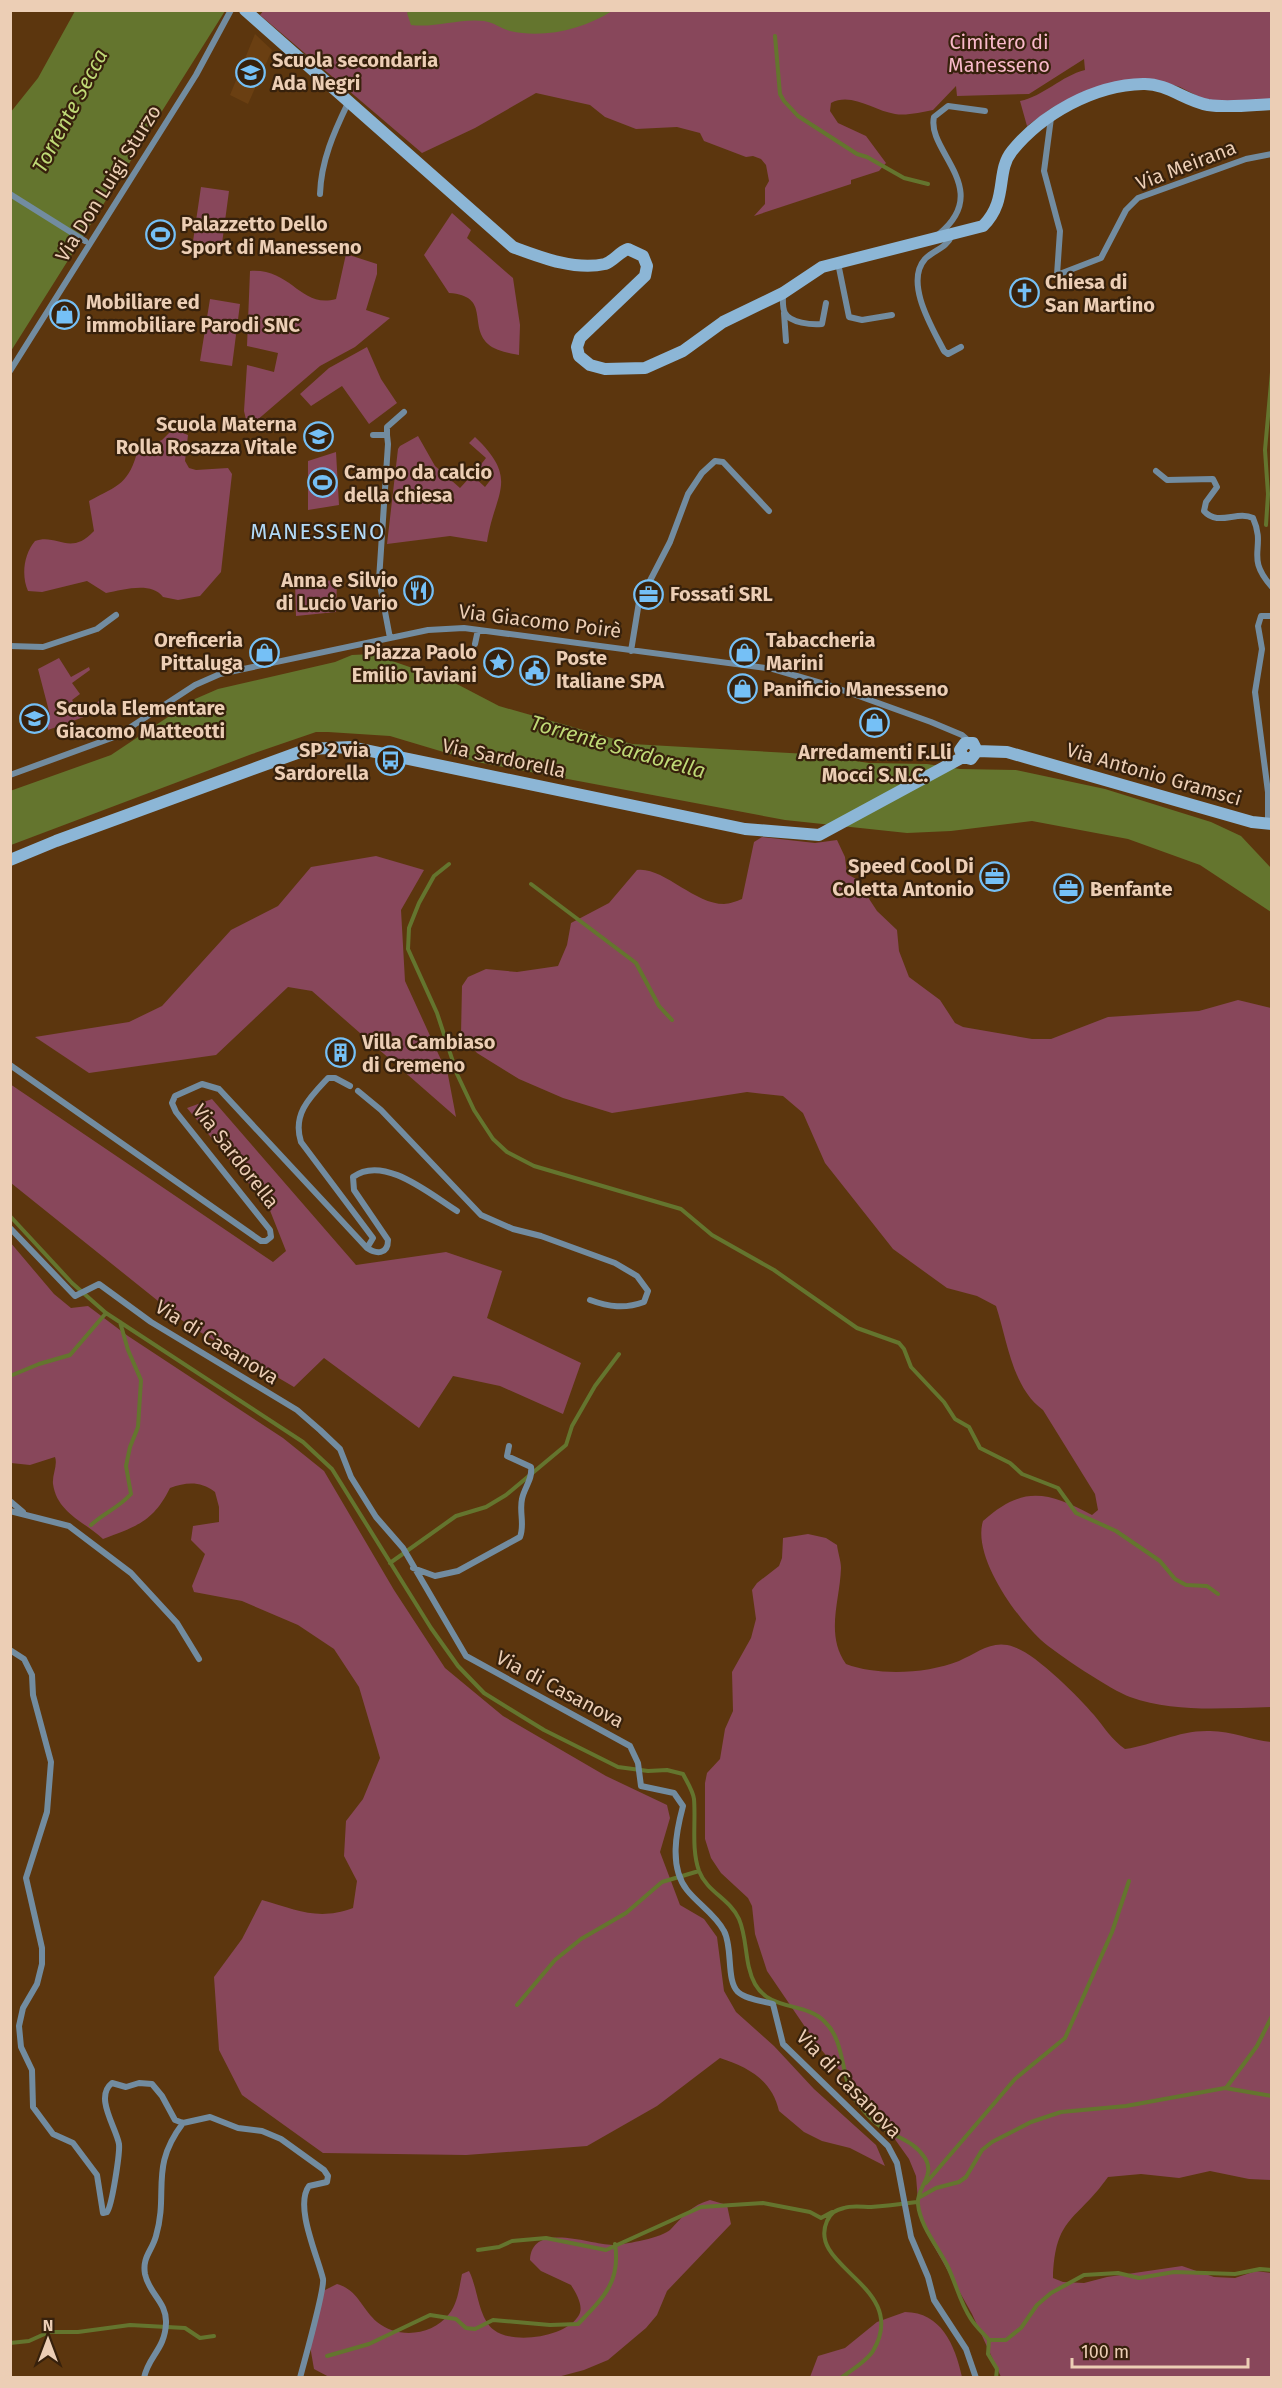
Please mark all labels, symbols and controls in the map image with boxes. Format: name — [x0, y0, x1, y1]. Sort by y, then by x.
park label: Cimitero di Manesseno — [948, 30, 1050, 77]
water label: Torrente Secca — [26, 45, 114, 177]
place label: Scuola secondaria Ada Negri — [271, 48, 438, 95]
school or university icon: Scuola secondaria Ada Negri — [235, 56, 267, 88]
street label: Via Don Luigi Sturzo — [50, 100, 166, 266]
street label: Via Meirana — [1132, 135, 1240, 195]
place label: Palazzetto Dello Sport di Manesseno — [181, 212, 362, 259]
sports icon: Palazzetto Dello Sport di Manesseno — [144, 219, 176, 251]
place label: Chiesa di San Martino — [1045, 270, 1155, 317]
church icon: Chiesa di San Martino — [1008, 277, 1040, 309]
place label: Mobiliare ed immobiliare Parodi SNC — [86, 290, 301, 337]
shop icon: Mobiliare ed immobiliare Parodi SNC — [49, 298, 81, 330]
place label: Scuola Materna Rolla Rosazza Vitale — [116, 412, 297, 459]
school or university icon: Scuola Materna Rolla Rosazza Vitale — [302, 420, 334, 452]
place label: Campo da calcio della chiesa — [344, 460, 492, 507]
sports icon: Campo da calcio della chiesa — [307, 467, 339, 499]
district label: MANESSENO — [250, 518, 386, 545]
place label: Anna e Silvio di Lucio Vario — [276, 568, 398, 615]
restaurant icon: Anna e Silvio di Lucio Vario — [403, 575, 435, 607]
office icon: Fossati SRL — [633, 578, 665, 610]
place label: Fossati SRL — [670, 582, 773, 606]
street label: Via Giacomo Poirè — [457, 599, 623, 643]
place label: Oreficeria Pittaluga — [154, 628, 243, 675]
place label: Tabaccheria Marini — [766, 628, 875, 675]
shop icon: Oreficeria Pittaluga — [248, 636, 280, 668]
shop icon: Tabaccheria Marini — [729, 636, 761, 668]
place label: Piazza Paolo Emilio Taviani — [352, 640, 477, 687]
place label: Poste Italiane SPA — [556, 646, 665, 693]
place icon: Piazza Paolo Emilio Taviani — [482, 647, 514, 679]
public building icon: Poste Italiane SPA — [519, 654, 551, 686]
shop icon: Panificio Manesseno — [726, 673, 758, 705]
place label: Panificio Manesseno — [763, 677, 949, 701]
place label: Scuola Elementare Giacomo Matteotti — [56, 696, 225, 743]
school or university icon: Scuola Elementare Giacomo Matteotti — [19, 703, 51, 735]
shop icon: Arredamenti F.Lli Mocci S.N.C. — [859, 706, 891, 738]
water label: Torrente Sardorella — [528, 710, 708, 784]
street label: Via Sardorella — [440, 733, 568, 783]
street label: Via Antonio Gramsci — [1064, 737, 1244, 811]
place label: SP 2 via Sardorella — [274, 738, 369, 785]
place label: Arredamenti F.Lli Mocci S.N.C. — [797, 740, 952, 787]
bus stop icon: SP 2 via Sardorella — [374, 745, 406, 777]
place label: Speed Cool Di Coletta Antonio — [832, 854, 974, 901]
office icon: Speed Cool Di Coletta Antonio — [979, 861, 1011, 893]
office icon: Benfante — [1053, 873, 1085, 905]
place label: Benfante — [1090, 877, 1172, 901]
place label: Villa Cambiaso di Cremeno — [361, 1030, 496, 1077]
building icon: Villa Cambiaso di Cremeno — [325, 1037, 357, 1069]
street label: Via Sardorella — [188, 1099, 284, 1213]
street label: Via di Casanova — [151, 1294, 283, 1390]
street label: Via di Casanova — [492, 1645, 628, 1733]
street label: Via di Casanova — [791, 2025, 907, 2143]
north arrow — [18, 2310, 78, 2370]
text: N — [43, 2316, 53, 2335]
scale bar — [1072, 2331, 1248, 2369]
text: 100 m — [1081, 2341, 1129, 2363]

